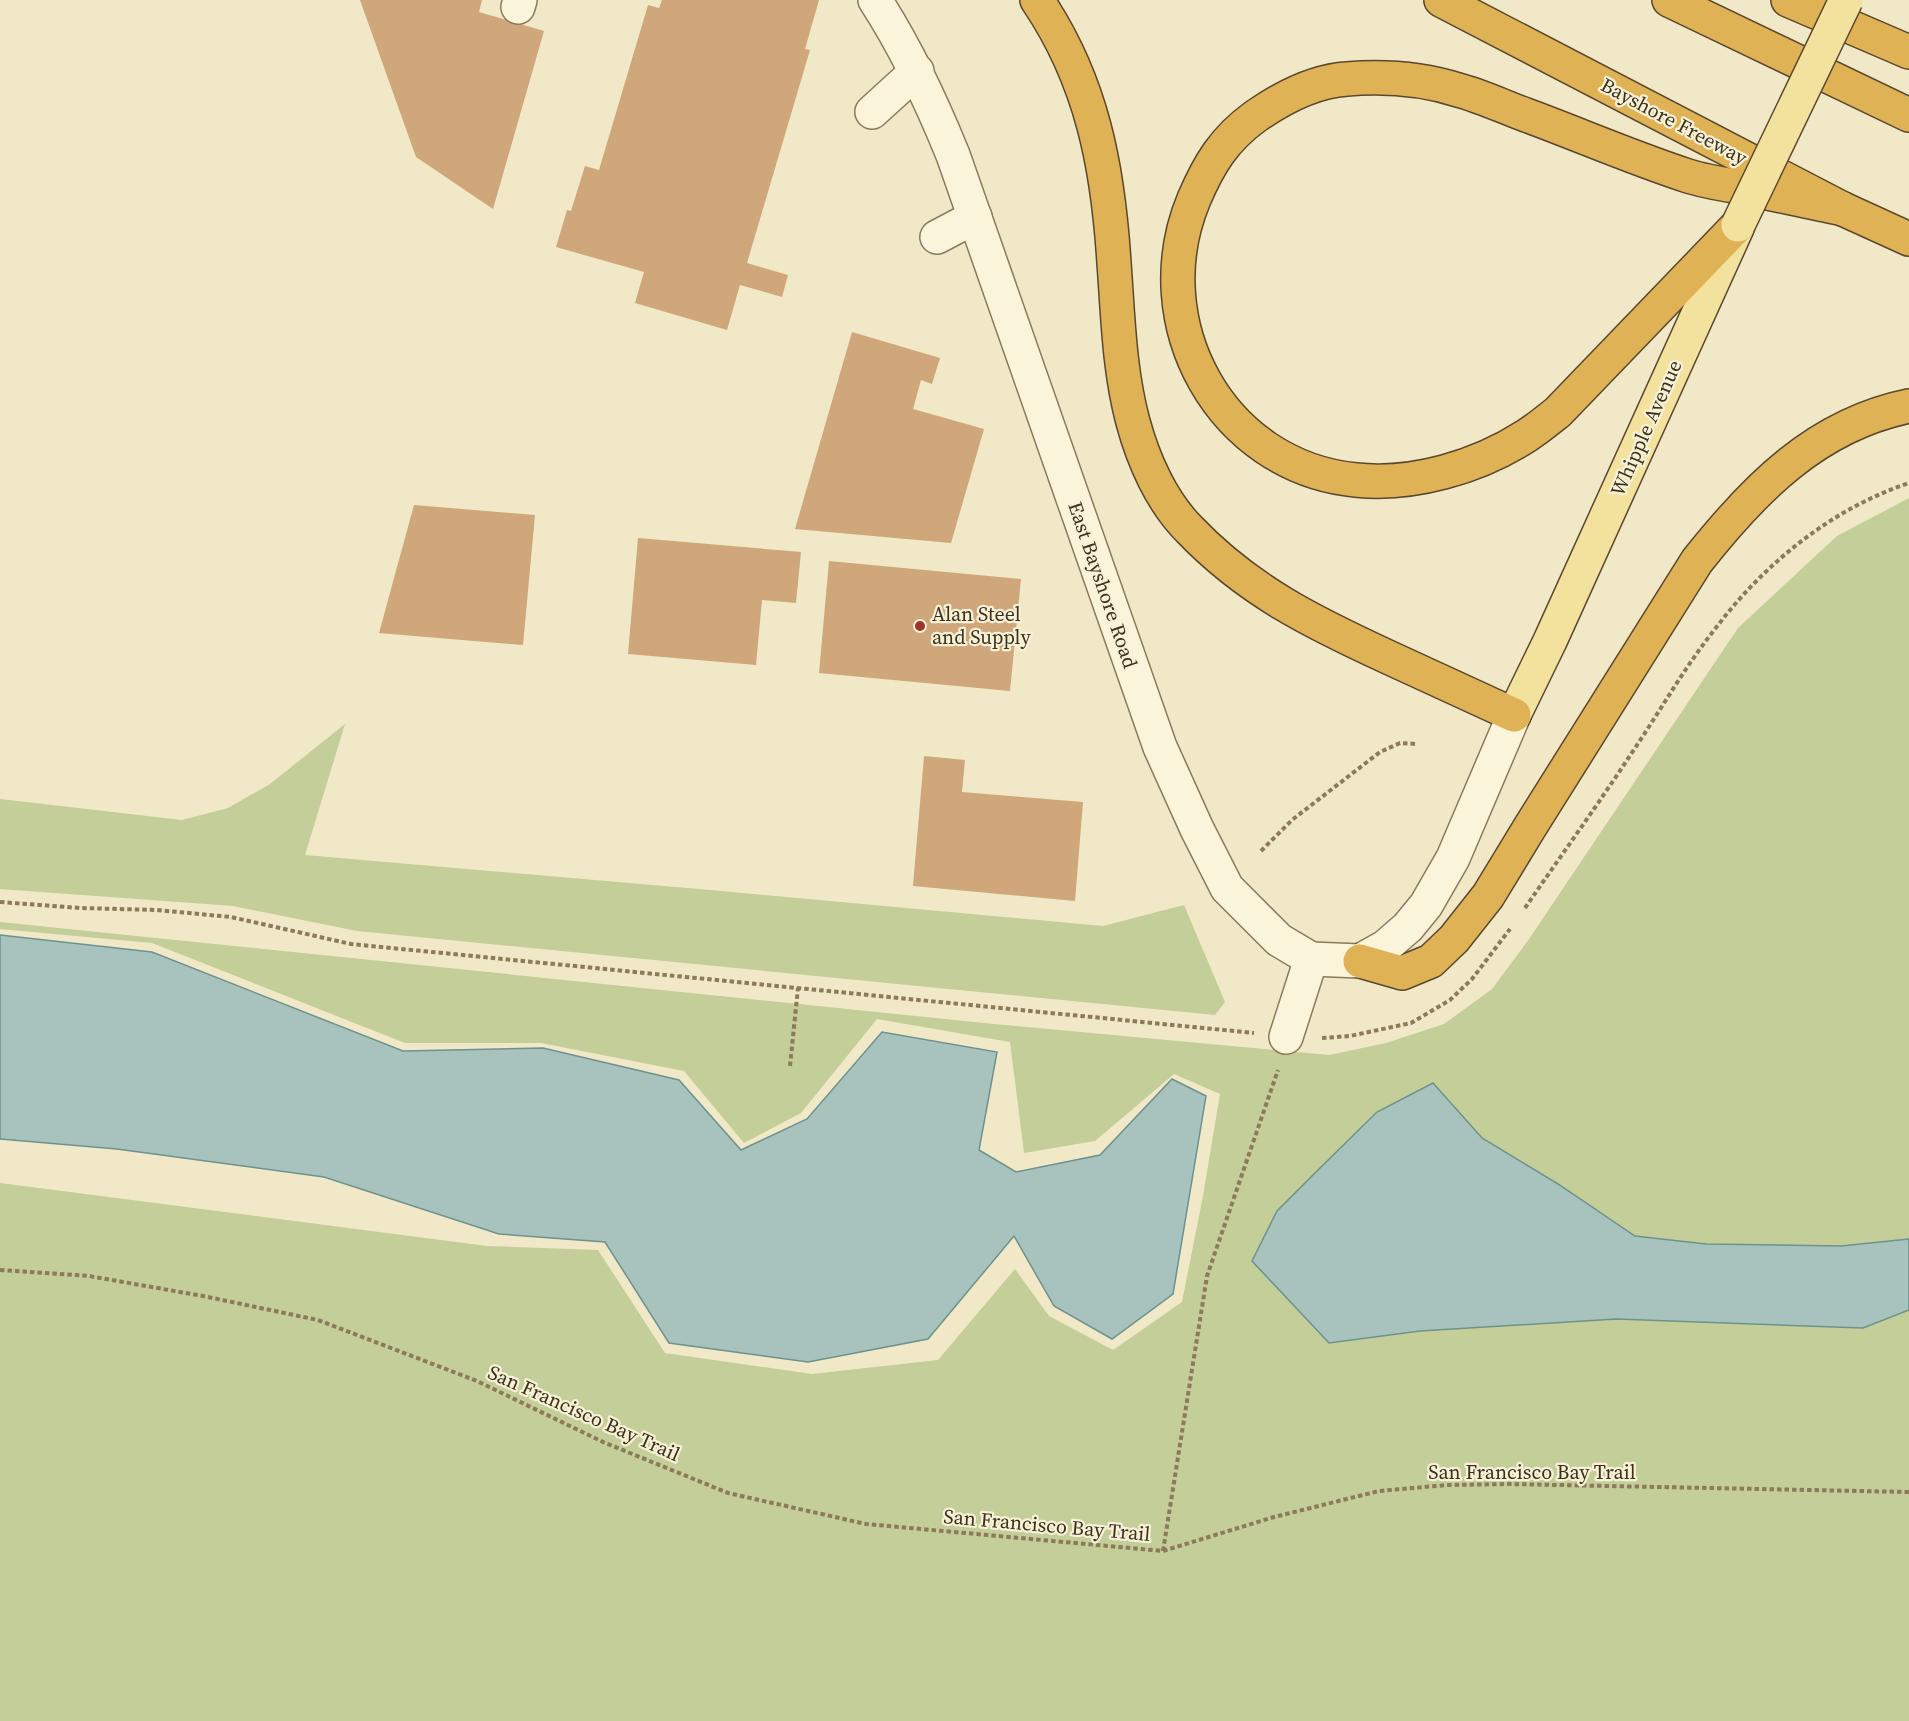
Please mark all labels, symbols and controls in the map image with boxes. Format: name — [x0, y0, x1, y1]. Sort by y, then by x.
street label: Bayshore Freeway — [1596, 71, 1753, 172]
street label: Whipple Avenue — [1603, 355, 1689, 501]
street label: East Bayshore Road — [1061, 498, 1145, 673]
place label: Alan Steel and Supply — [932, 600, 1031, 651]
marker: Alan Steel and Supply — [913, 619, 927, 633]
street label: San Francisco Bay Trail — [484, 1358, 684, 1468]
street label: San Francisco Bay Trail — [1428, 1458, 1636, 1486]
street label: San Francisco Bay Trail — [942, 1502, 1152, 1548]

